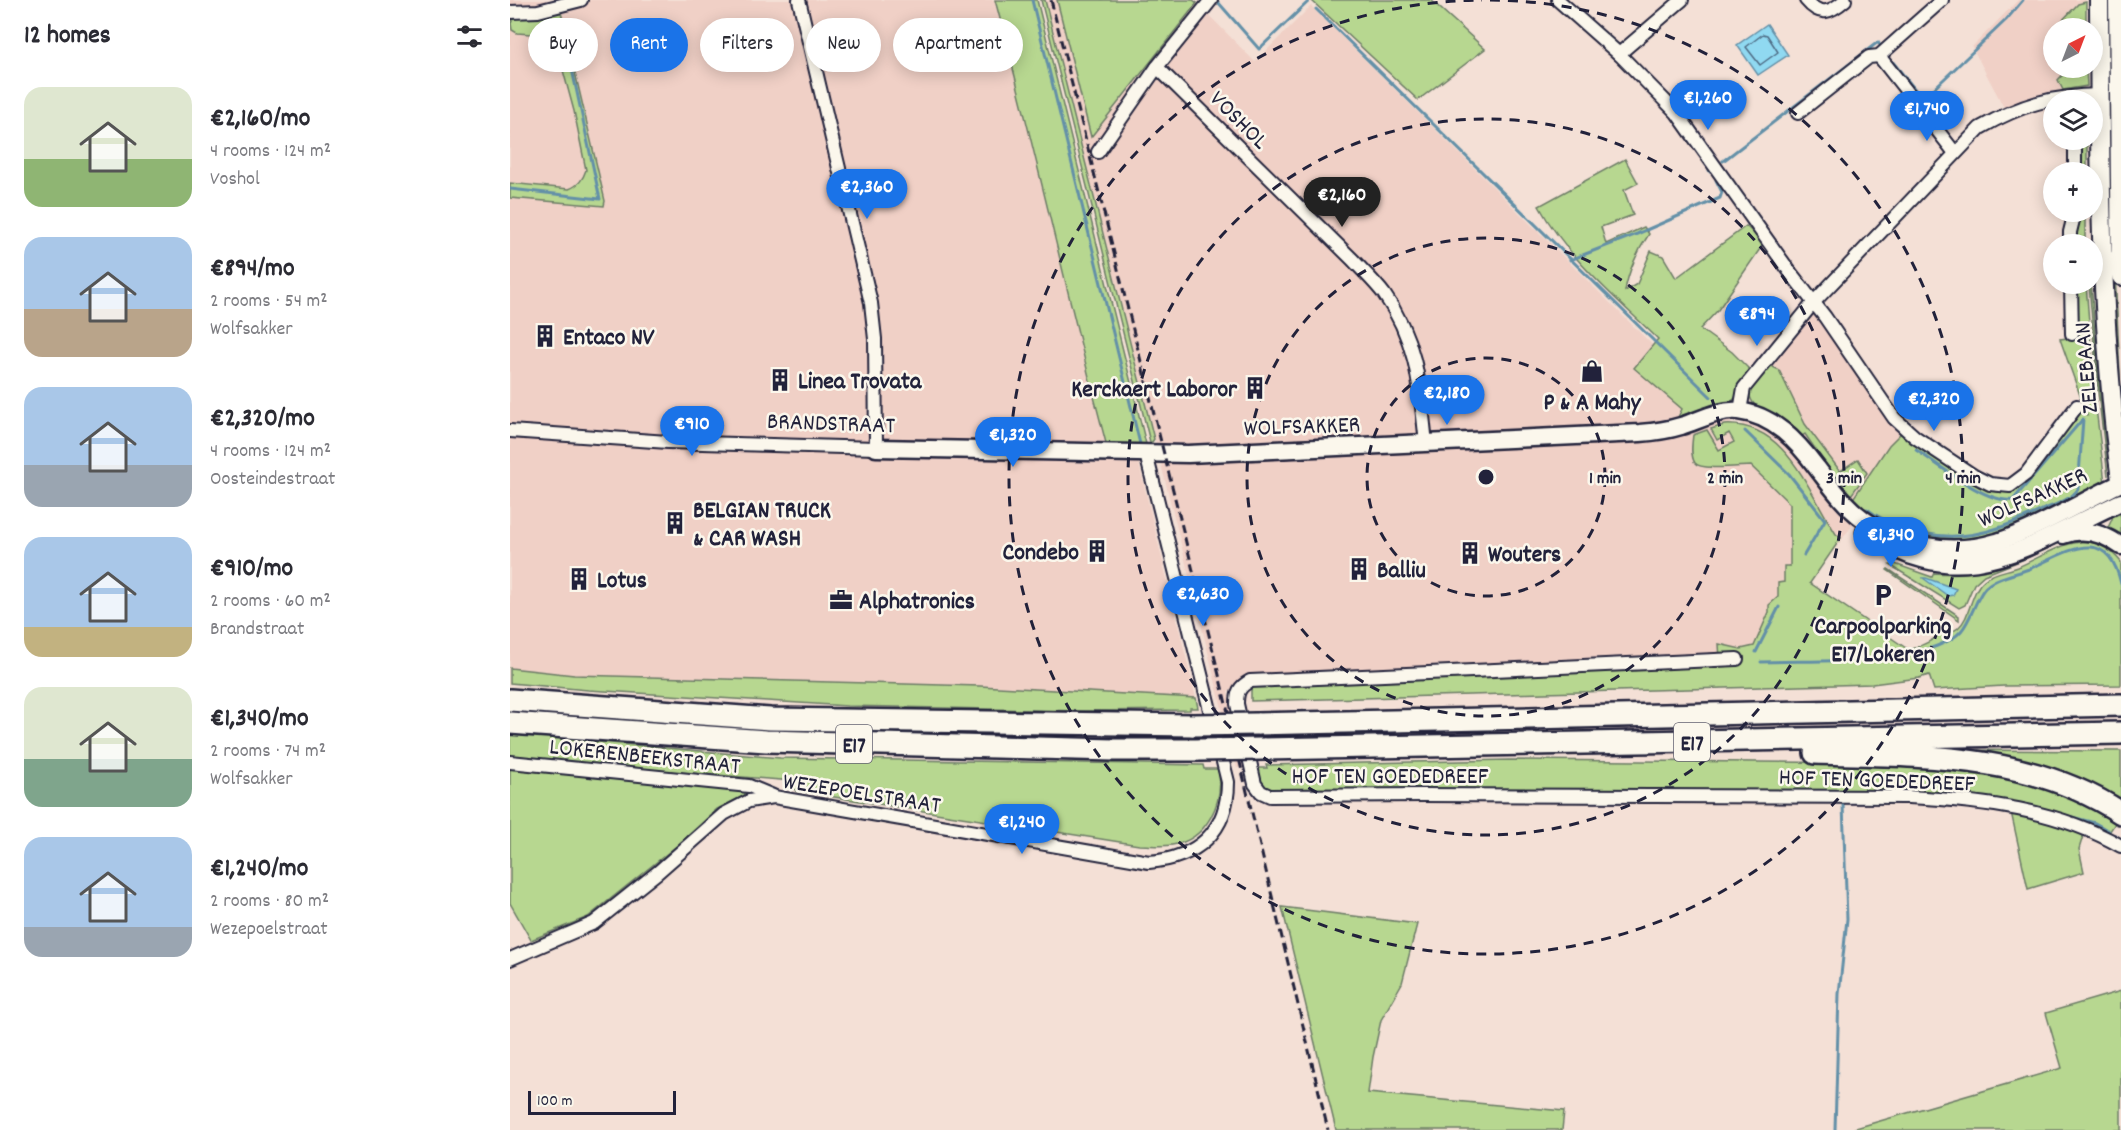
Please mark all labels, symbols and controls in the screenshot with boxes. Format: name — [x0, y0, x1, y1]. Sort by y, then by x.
text: 12 homes — [24, 18, 111, 55]
chip: Buy — [528, 18, 598, 72]
chip: Rent — [610, 18, 688, 72]
chip: Filters — [700, 18, 794, 72]
chip: New — [806, 18, 881, 72]
chip: Apartment — [893, 18, 1023, 72]
north arrow — [2043, 18, 2103, 78]
map controls — [2043, 18, 2103, 294]
icon: filters — [453, 20, 486, 53]
pin: €1,260 — [1659, 80, 1757, 131]
street label: VOSHOL — [1200, 84, 1275, 159]
text: €1,260 — [1684, 85, 1732, 113]
button: layers — [2043, 90, 2103, 150]
pin: €1,740 — [1878, 91, 1976, 142]
text: €1,740 — [1904, 96, 1950, 124]
text: €2,160/mo — [210, 101, 310, 138]
icon: home — [72, 111, 144, 183]
text: 4 rooms · 124 m² — [210, 138, 331, 166]
button: + — [2043, 162, 2103, 222]
text: Voshol — [210, 166, 260, 194]
pin: €2,360 — [818, 169, 916, 220]
text: €2,360 — [840, 174, 894, 202]
pin: €2,160 — [1293, 177, 1391, 228]
text: €2,160 — [1318, 182, 1366, 210]
button: − — [2043, 234, 2103, 294]
text: €894/mo — [210, 251, 294, 288]
icon: home — [72, 261, 144, 333]
text: 2 rooms · 54 m² — [210, 288, 328, 316]
pin: €894 — [1721, 296, 1793, 347]
text: €894 — [1739, 301, 1775, 329]
text: Wolfsakker — [210, 316, 293, 344]
street label: ZELEBAAN — [2067, 321, 2109, 415]
place label: Entaco NV — [563, 322, 655, 356]
building icon: Entaco NV — [532, 323, 558, 349]
shop icon: P & A Mahy — [1579, 358, 1605, 384]
place label: Linea Trovata — [798, 366, 922, 400]
building icon: Linea Trovata — [767, 367, 793, 393]
place label: Kerckaert Laboror — [1071, 374, 1238, 408]
building icon: Kerckaert Laboror — [1242, 375, 1268, 401]
pin: €2,180 — [1398, 375, 1496, 426]
text: €2,180 — [1424, 380, 1471, 408]
pin: €2,320 — [1885, 381, 1983, 432]
text: €2,320 — [1908, 386, 1960, 414]
place label: P & A Mahy — [1543, 387, 1642, 421]
text: €2,320/mo — [210, 401, 315, 438]
pin: €910 — [656, 406, 728, 457]
street label: BRANDSTRAAT — [766, 406, 896, 444]
street label: WOLFSAKKER — [1243, 409, 1361, 447]
icon: home — [72, 411, 144, 483]
text: €910 — [674, 411, 710, 439]
pin: €1,320 — [964, 417, 1062, 468]
text: €1,320 — [989, 422, 1037, 450]
text: 4 rooms · 124 m² — [210, 438, 331, 466]
street label: WOLFSAKKER — [1973, 460, 2093, 538]
text: Oosteindestraat — [210, 466, 335, 494]
centre of rings — [1476, 467, 1496, 487]
text: 1 min — [1589, 467, 1621, 492]
text: 2 min — [1707, 467, 1743, 492]
text: 3 min — [1826, 467, 1862, 492]
text: 4 min — [1945, 467, 1981, 492]
place label: BELGIAN TRUCK & CAR WASH — [693, 495, 831, 557]
building icon: BELGIAN TRUCK & CAR WASH — [662, 510, 688, 536]
pin: €1,340 — [1842, 517, 1940, 568]
text: €1,340 — [1867, 522, 1915, 550]
place label: Condebo — [1002, 537, 1079, 571]
building icon: Condebo — [1084, 538, 1110, 564]
place label: Wouters — [1488, 539, 1561, 573]
building icon: Wouters — [1457, 540, 1483, 566]
text: €910/mo — [210, 551, 293, 588]
place label: Balliu — [1377, 555, 1426, 589]
building icon: Balliu — [1346, 556, 1372, 582]
icon: home — [72, 561, 144, 633]
place label: Lotus — [597, 565, 647, 599]
building icon: Lotus — [566, 566, 592, 592]
pin: €2,630 — [1154, 576, 1252, 627]
text: €2,630 — [1176, 581, 1230, 609]
parking icon: Carpoolparking E17/Lokeren — [1870, 582, 1896, 608]
place label: Alphatronics — [859, 586, 975, 620]
office icon: Alphatronics — [828, 587, 854, 613]
text: 2 rooms · 60 m² — [210, 588, 331, 616]
place label: Carpoolparking E17/Lokeren — [1814, 611, 1952, 673]
text: Brandstraat — [210, 616, 304, 644]
text: €1,340/mo — [210, 701, 309, 738]
icon: home — [72, 711, 144, 783]
road number: E17 — [1674, 723, 1710, 761]
road number: E17 — [836, 725, 872, 763]
street label: LOKERENBEEKSTRAAT — [547, 731, 742, 785]
text: 2 rooms · 74 m² — [210, 738, 326, 766]
street label: HOF TEN GOEDEDREEF — [1292, 761, 1489, 795]
street label: HOF TEN GOEDEDREEF — [1778, 762, 1976, 802]
text: Wolfsakker — [210, 766, 293, 794]
street label: WEZEPOELSTRAAT — [780, 766, 943, 824]
pin: €1,240 — [973, 804, 1071, 855]
text: €1,240 — [998, 809, 1046, 837]
text: €1,240/mo — [210, 851, 308, 888]
icon: home — [72, 861, 144, 933]
text: 2 rooms · 80 m² — [210, 888, 329, 916]
text: Wezepoelstraat — [210, 916, 328, 944]
scale bar — [528, 1088, 676, 1116]
text: 100 m — [537, 1090, 573, 1113]

